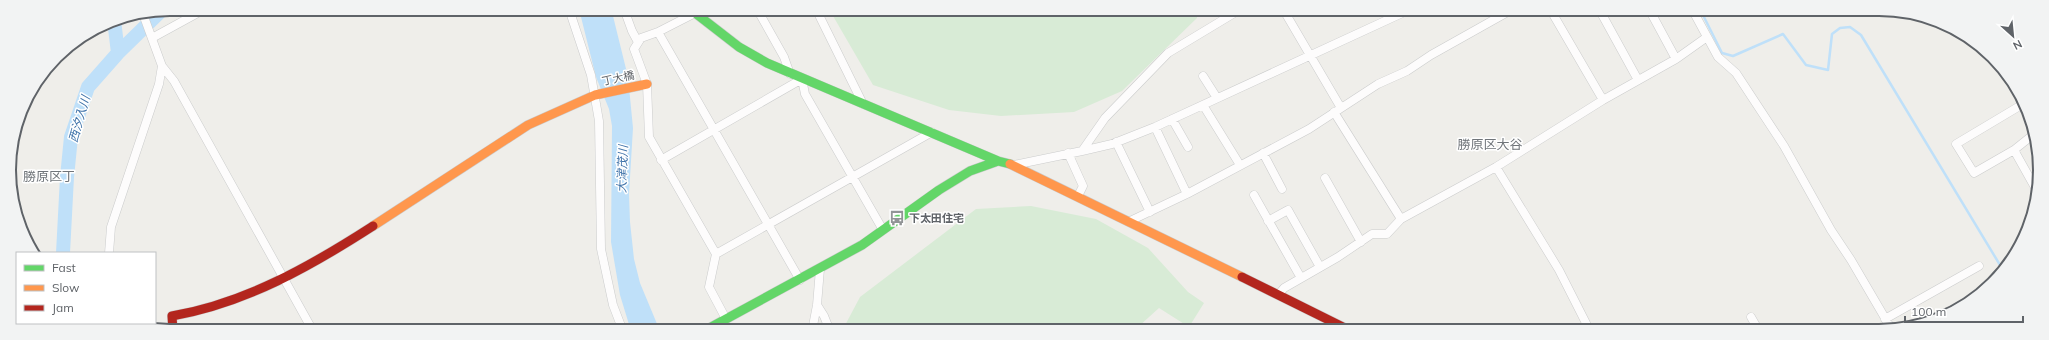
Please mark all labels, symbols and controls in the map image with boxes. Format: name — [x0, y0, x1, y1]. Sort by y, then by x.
north arrow — [1993, 16, 2033, 56]
text: N — [2011, 37, 2024, 53]
street label: 丁大橋 — [600, 68, 636, 88]
water label: 西汐入川 — [65, 92, 93, 144]
district label: 勝原区大谷 — [1457, 136, 1523, 152]
water label: 大津茂川 — [614, 143, 630, 193]
district label: 勝原区丁 — [23, 168, 75, 184]
bus stop icon: 下太田住宅 — [888, 209, 906, 227]
place label: 下太田住宅 — [909, 211, 964, 225]
legend — [16, 252, 156, 324]
text: Fast — [52, 260, 76, 275]
text: Slow — [52, 280, 80, 295]
scale bar — [1905, 298, 2023, 324]
text: Jam — [52, 300, 74, 315]
text: 100 m — [1911, 304, 1946, 319]

